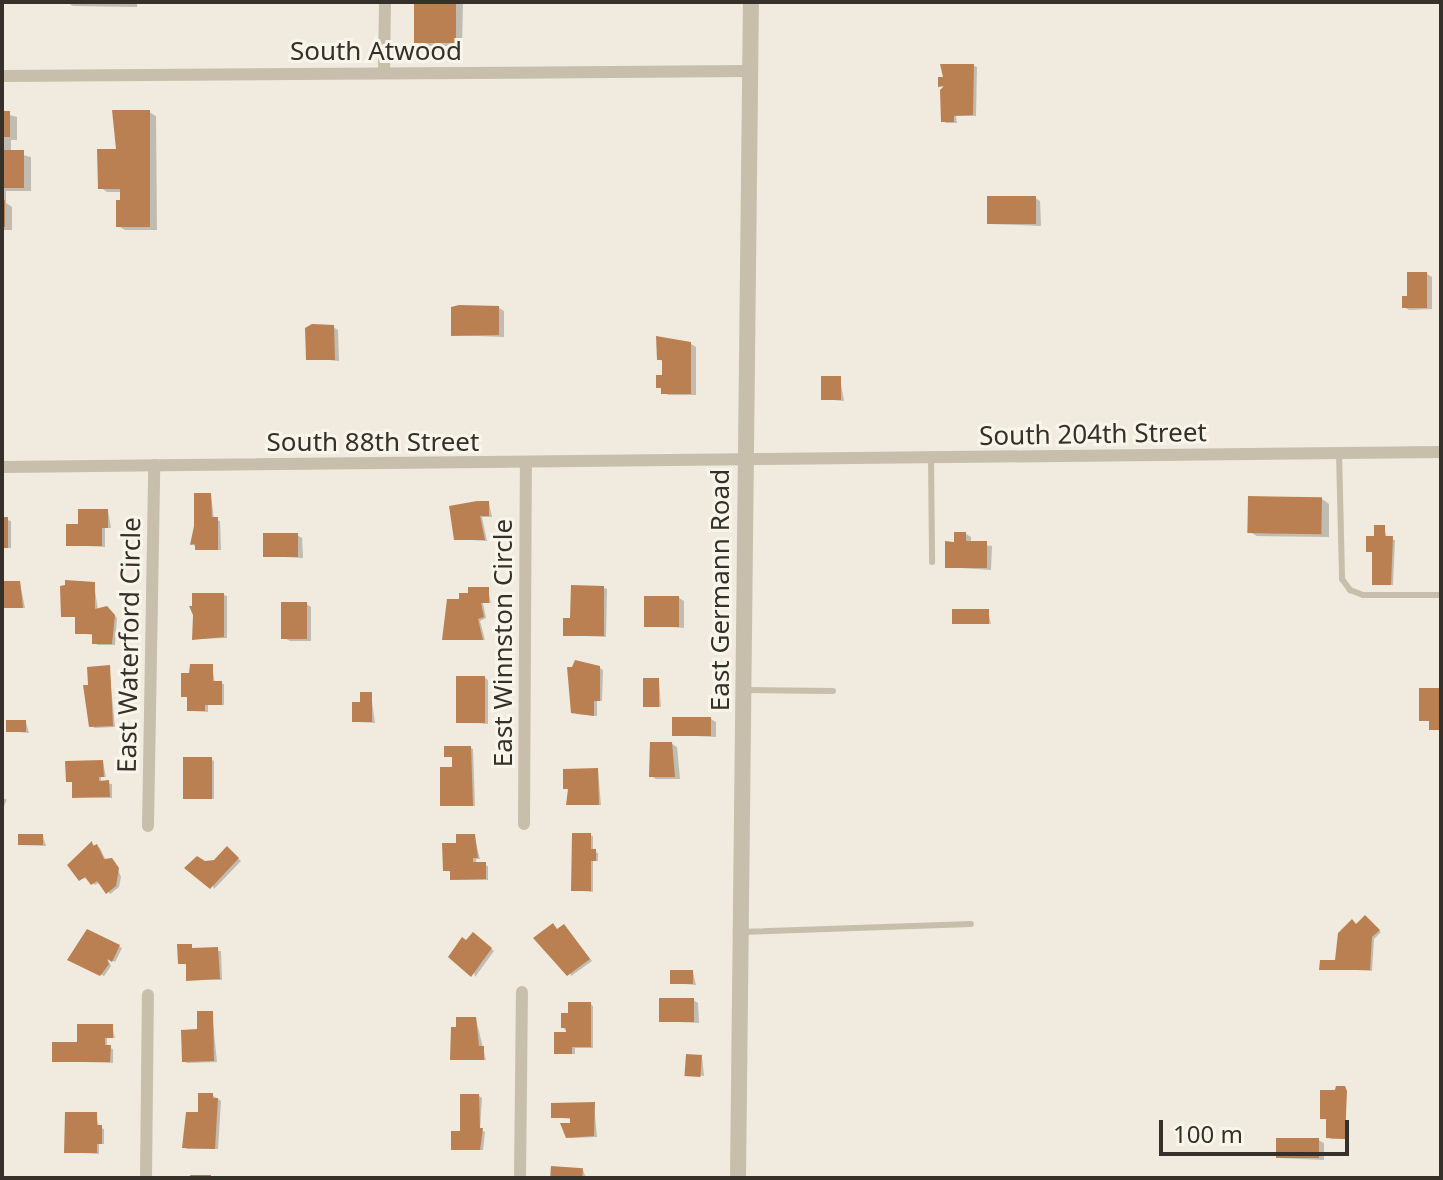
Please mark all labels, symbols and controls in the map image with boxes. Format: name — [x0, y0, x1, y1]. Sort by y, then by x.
street label: South Atwood — [290, 35, 462, 67]
street label: South 204th Street — [979, 416, 1207, 452]
street label: South 88th Street — [267, 426, 479, 458]
street label: East Germann Road — [704, 469, 736, 711]
street label: East Waterford Circle — [111, 517, 147, 773]
street label: East Winnston Circle — [487, 519, 519, 767]
scale bar — [1163, 1104, 1353, 1154]
text: 100 m — [1173, 1117, 1243, 1150]

